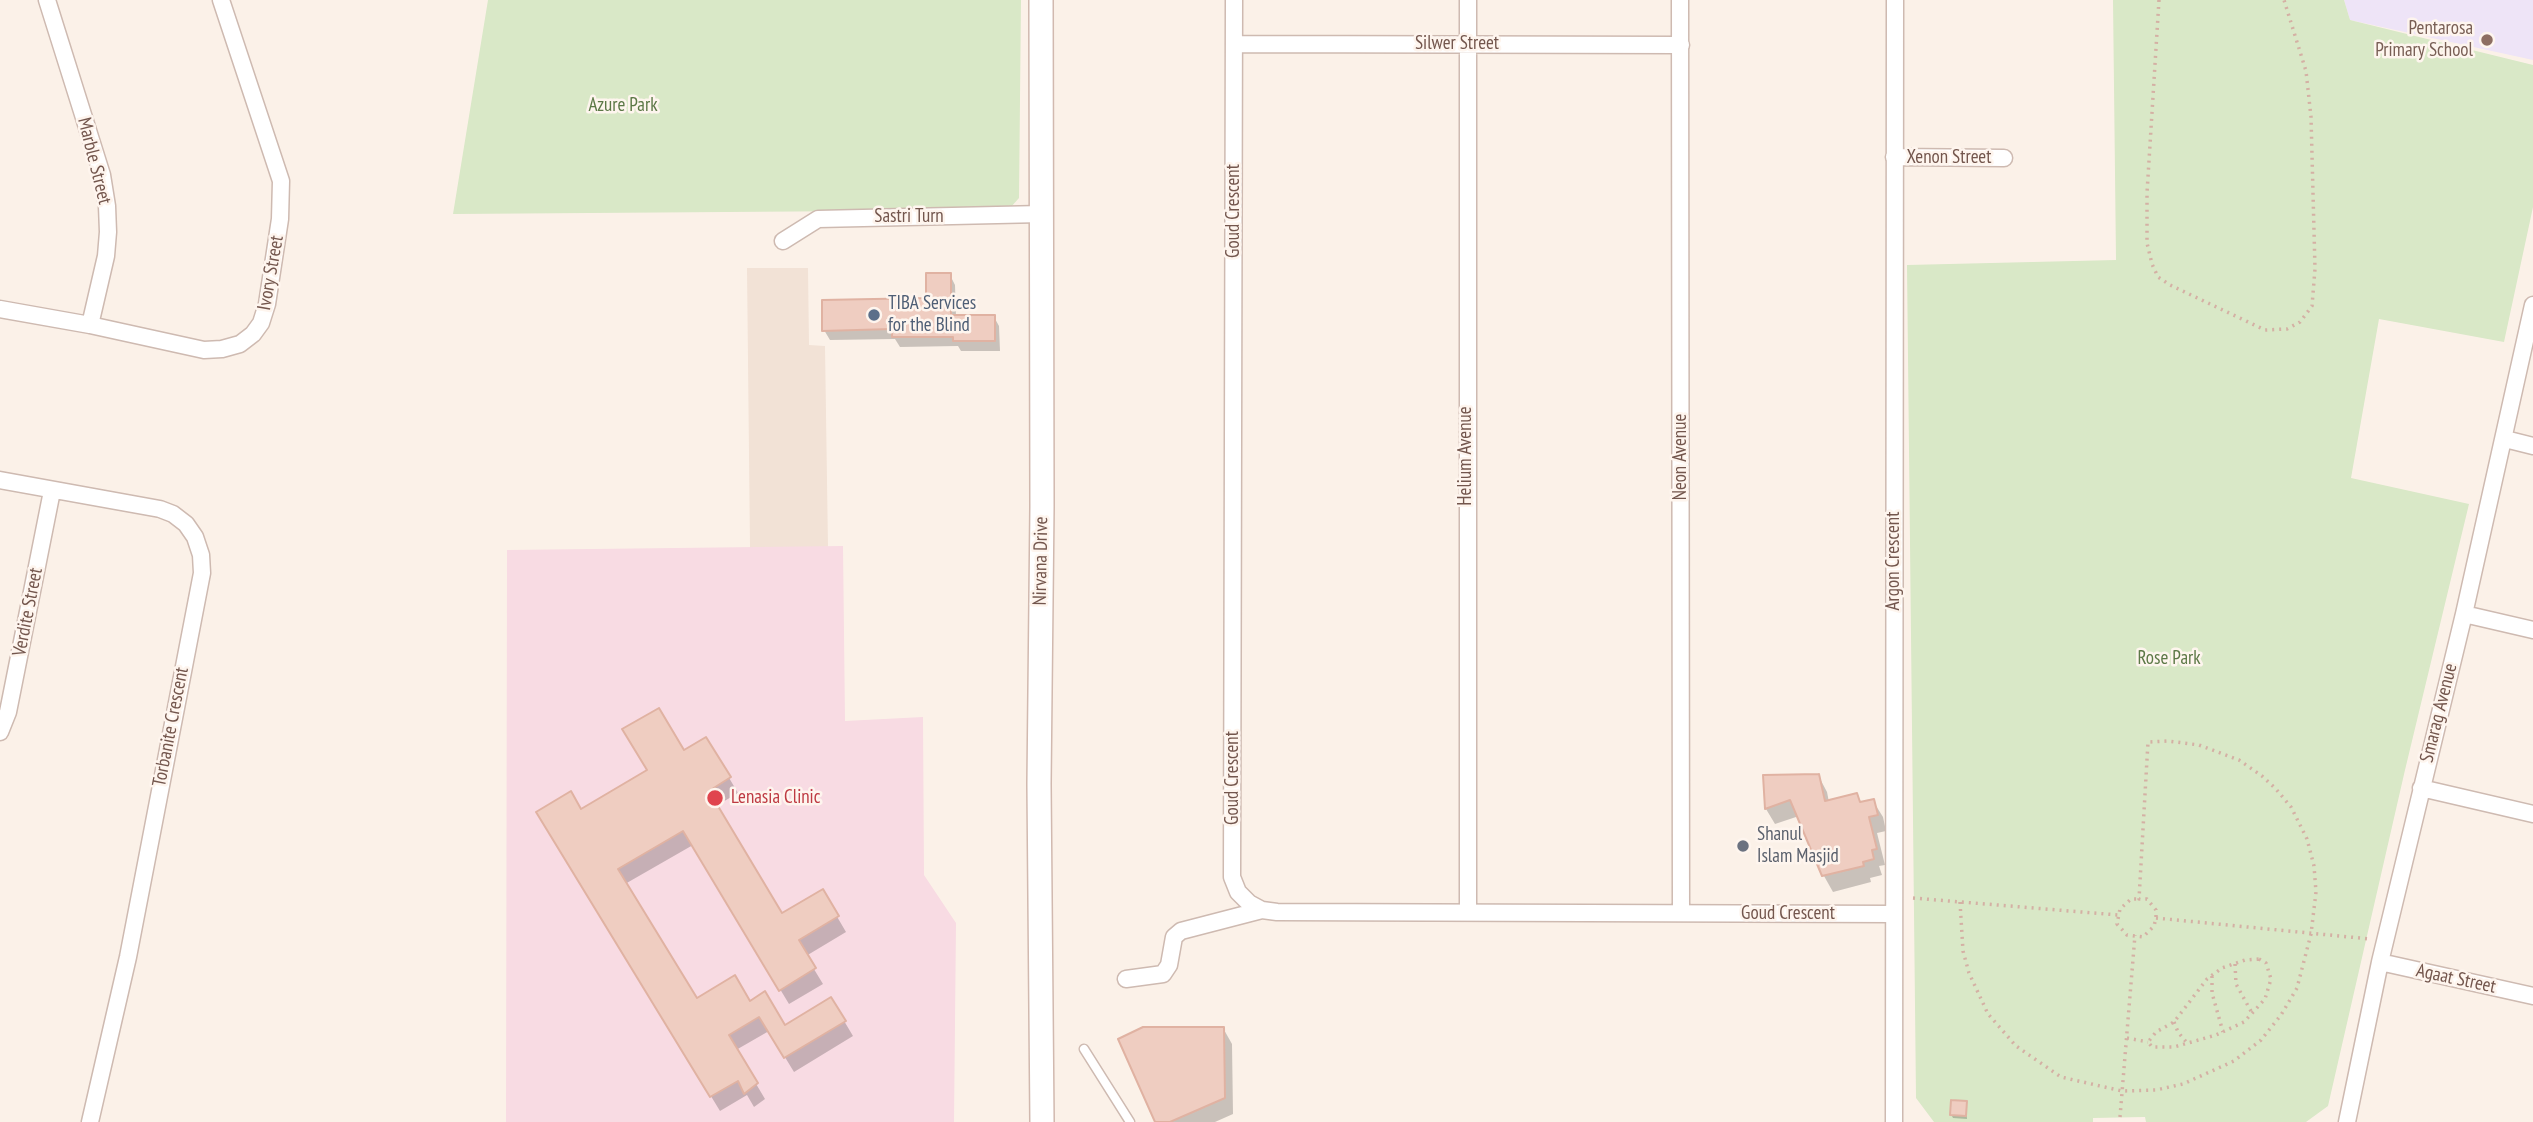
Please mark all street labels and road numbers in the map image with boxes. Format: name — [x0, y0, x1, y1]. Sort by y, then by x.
street label: Silwer Street — [1415, 33, 1499, 55]
street label: Marble Street — [72, 115, 116, 207]
street label: Xenon Street — [1907, 147, 1991, 169]
street label: Goud Crescent — [1223, 164, 1245, 258]
street label: Sastri Turn — [874, 206, 944, 228]
street label: Ivory Street — [253, 234, 289, 312]
street label: Helium Avenue — [1455, 406, 1477, 506]
street label: Neon Avenue — [1670, 414, 1692, 500]
street label: Argon Crescent — [1883, 512, 1905, 610]
street label: Nirvana Drive — [1029, 516, 1053, 606]
street label: Verdite Street — [8, 566, 48, 658]
street label: Smarag Avenue — [2416, 661, 2462, 765]
street label: Torbanite Crescent — [148, 665, 194, 789]
street label: Goud Crescent — [1222, 731, 1244, 825]
street label: Goud Crescent — [1741, 903, 1835, 925]
street label: Agaat Street — [2414, 959, 2498, 999]

